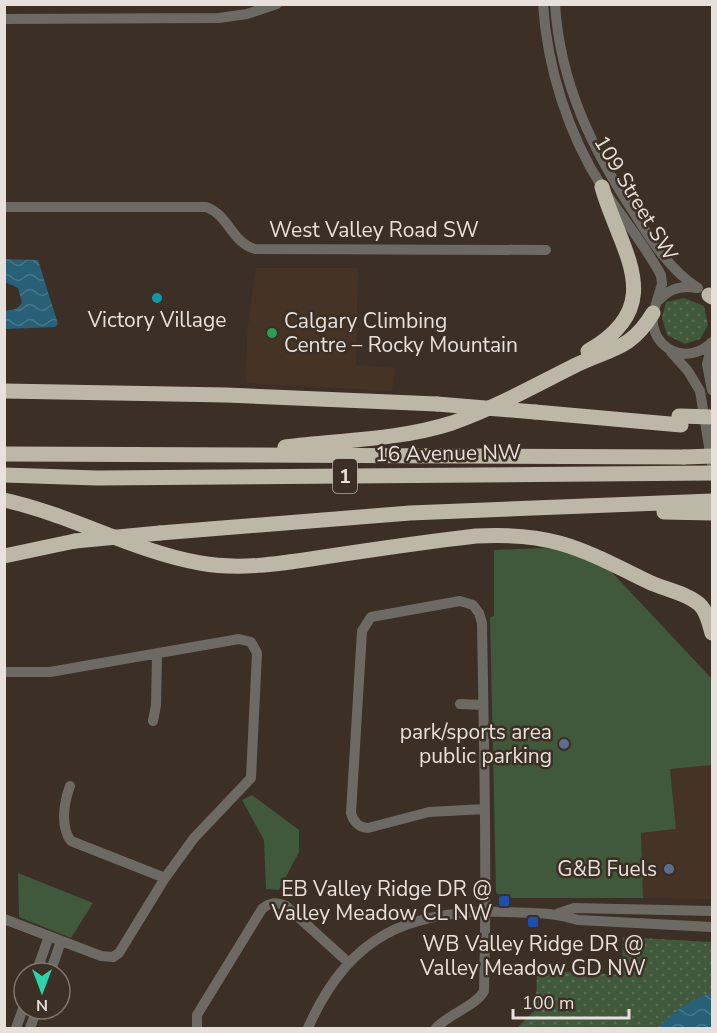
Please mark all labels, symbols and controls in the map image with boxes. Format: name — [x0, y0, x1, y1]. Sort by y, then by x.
street label: 109 Street SW — [588, 130, 684, 266]
street label: West Valley Road SW — [269, 216, 479, 244]
marker: Victory Village — [150, 291, 164, 305]
place label: Victory Village — [87, 306, 226, 334]
place label: Calgary Climbing Centre – Rocky Mountain — [284, 307, 518, 359]
marker: Calgary Climbing Centre – Rocky Mountain — [265, 326, 279, 340]
street label: 16 Avenue NW — [375, 438, 521, 468]
road number: 1 — [333, 459, 357, 493]
place label: park/sports area public parking — [400, 718, 552, 770]
marker: park/sports area public parking — [557, 737, 571, 751]
place label: G&B Fuels — [557, 855, 657, 883]
marker: G&B Fuels — [662, 862, 676, 876]
place label: EB Valley Ridge DR @ Valley Meadow CL NW — [270, 875, 492, 927]
marker: EB Valley Ridge DR @ Valley Meadow CL NW — [497, 894, 511, 908]
marker: WB Valley Ridge DR @ Valley Meadow GD NW — [526, 915, 540, 929]
place label: WB Valley Ridge DR @ Valley Meadow GD NW — [419, 930, 646, 982]
north arrow — [12, 961, 72, 1021]
scale bar — [513, 982, 628, 1020]
text: 100 m — [522, 991, 574, 1015]
text: N — [36, 994, 48, 1016]

